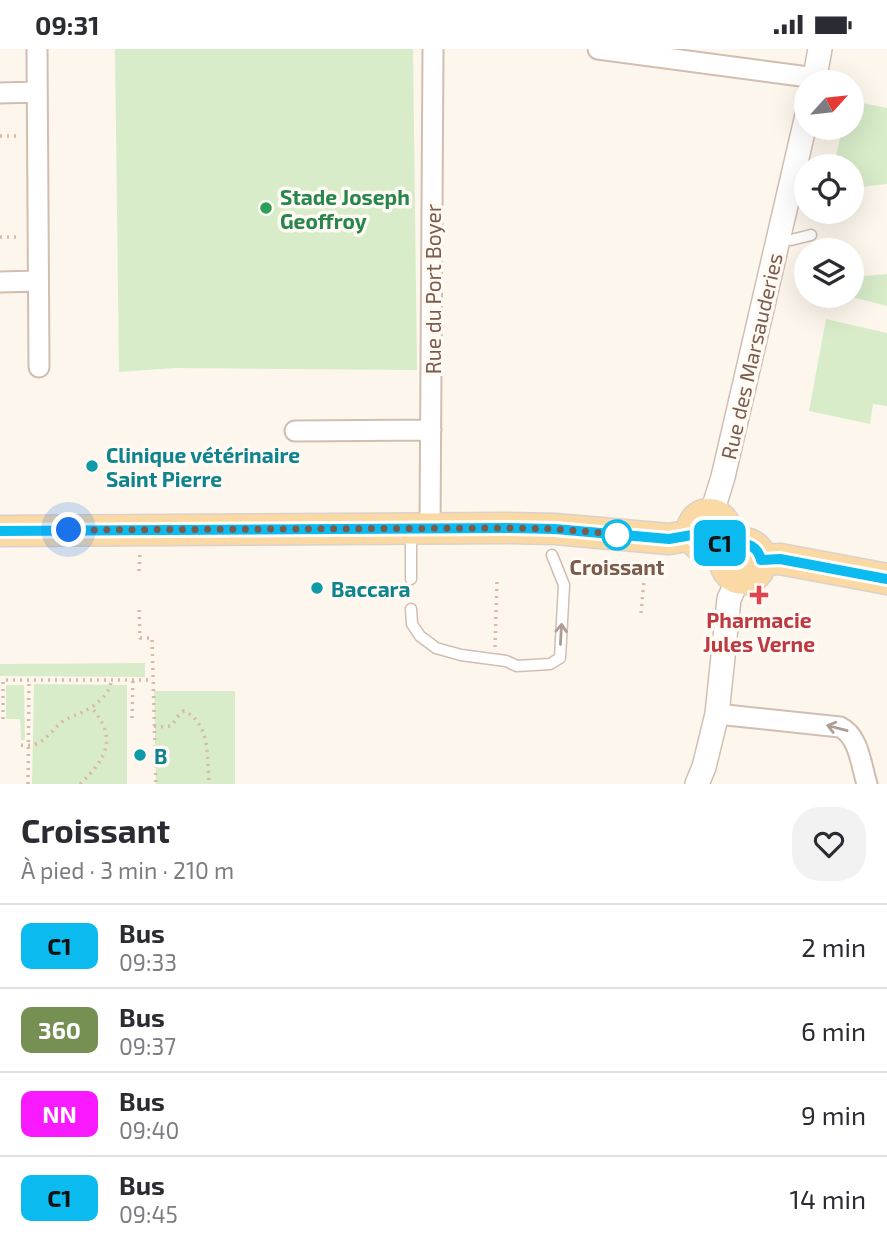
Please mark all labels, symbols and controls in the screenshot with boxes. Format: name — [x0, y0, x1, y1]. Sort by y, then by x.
text: 09:31 — [35, 9, 99, 40]
north arrow — [794, 70, 864, 140]
map controls — [794, 70, 864, 308]
button: locate — [794, 154, 864, 224]
place label: Stade Joseph Geoffroy — [280, 184, 410, 234]
marker: Stade Joseph Geoffroy — [258, 200, 274, 216]
street label: Rue du Port Boyer — [420, 203, 445, 374]
button: layers — [794, 238, 864, 308]
street label: Rue des Marsauderies — [715, 250, 787, 462]
place label: Clinique vétérinaire Saint Pierre — [106, 442, 300, 491]
marker: Clinique vétérinaire Saint Pierre — [84, 458, 100, 474]
your location — [51, 512, 86, 547]
marker: Croissant — [602, 520, 632, 550]
line badge: C1 — [688, 520, 752, 566]
text: C1 — [708, 528, 732, 557]
place label: Croissant — [570, 554, 665, 579]
place label: Baccara — [331, 576, 411, 601]
marker: Baccara — [309, 580, 325, 596]
marker: Pharmacie Jules Verne — [751, 587, 767, 603]
place label: Pharmacie Jules Verne — [703, 607, 815, 656]
one-way arrow — [555, 623, 568, 646]
one-way arrow — [826, 721, 848, 734]
place label: B — [154, 743, 167, 768]
marker: B — [132, 747, 148, 763]
button: heart — [792, 807, 866, 881]
text: Croissant — [21, 810, 170, 850]
text: À pied · 3 min · 210 m — [21, 856, 234, 884]
text: Bus — [119, 917, 165, 948]
text: C1 — [47, 931, 72, 960]
text: 2 min — [801, 931, 866, 962]
text: 09:33 — [119, 948, 177, 976]
text: Bus — [119, 1001, 165, 1032]
text: 360 — [38, 1015, 81, 1044]
text: 6 min — [801, 1015, 866, 1046]
text: 09:37 — [119, 1032, 176, 1060]
text: Bus — [119, 1085, 165, 1116]
text: NN — [42, 1099, 77, 1128]
text: 9 min — [801, 1099, 866, 1130]
text: 09:40 — [119, 1116, 179, 1144]
text: Bus — [119, 1169, 165, 1200]
text: C1 — [47, 1183, 72, 1212]
text: 14 min — [790, 1183, 866, 1214]
text: 09:45 — [119, 1200, 178, 1228]

